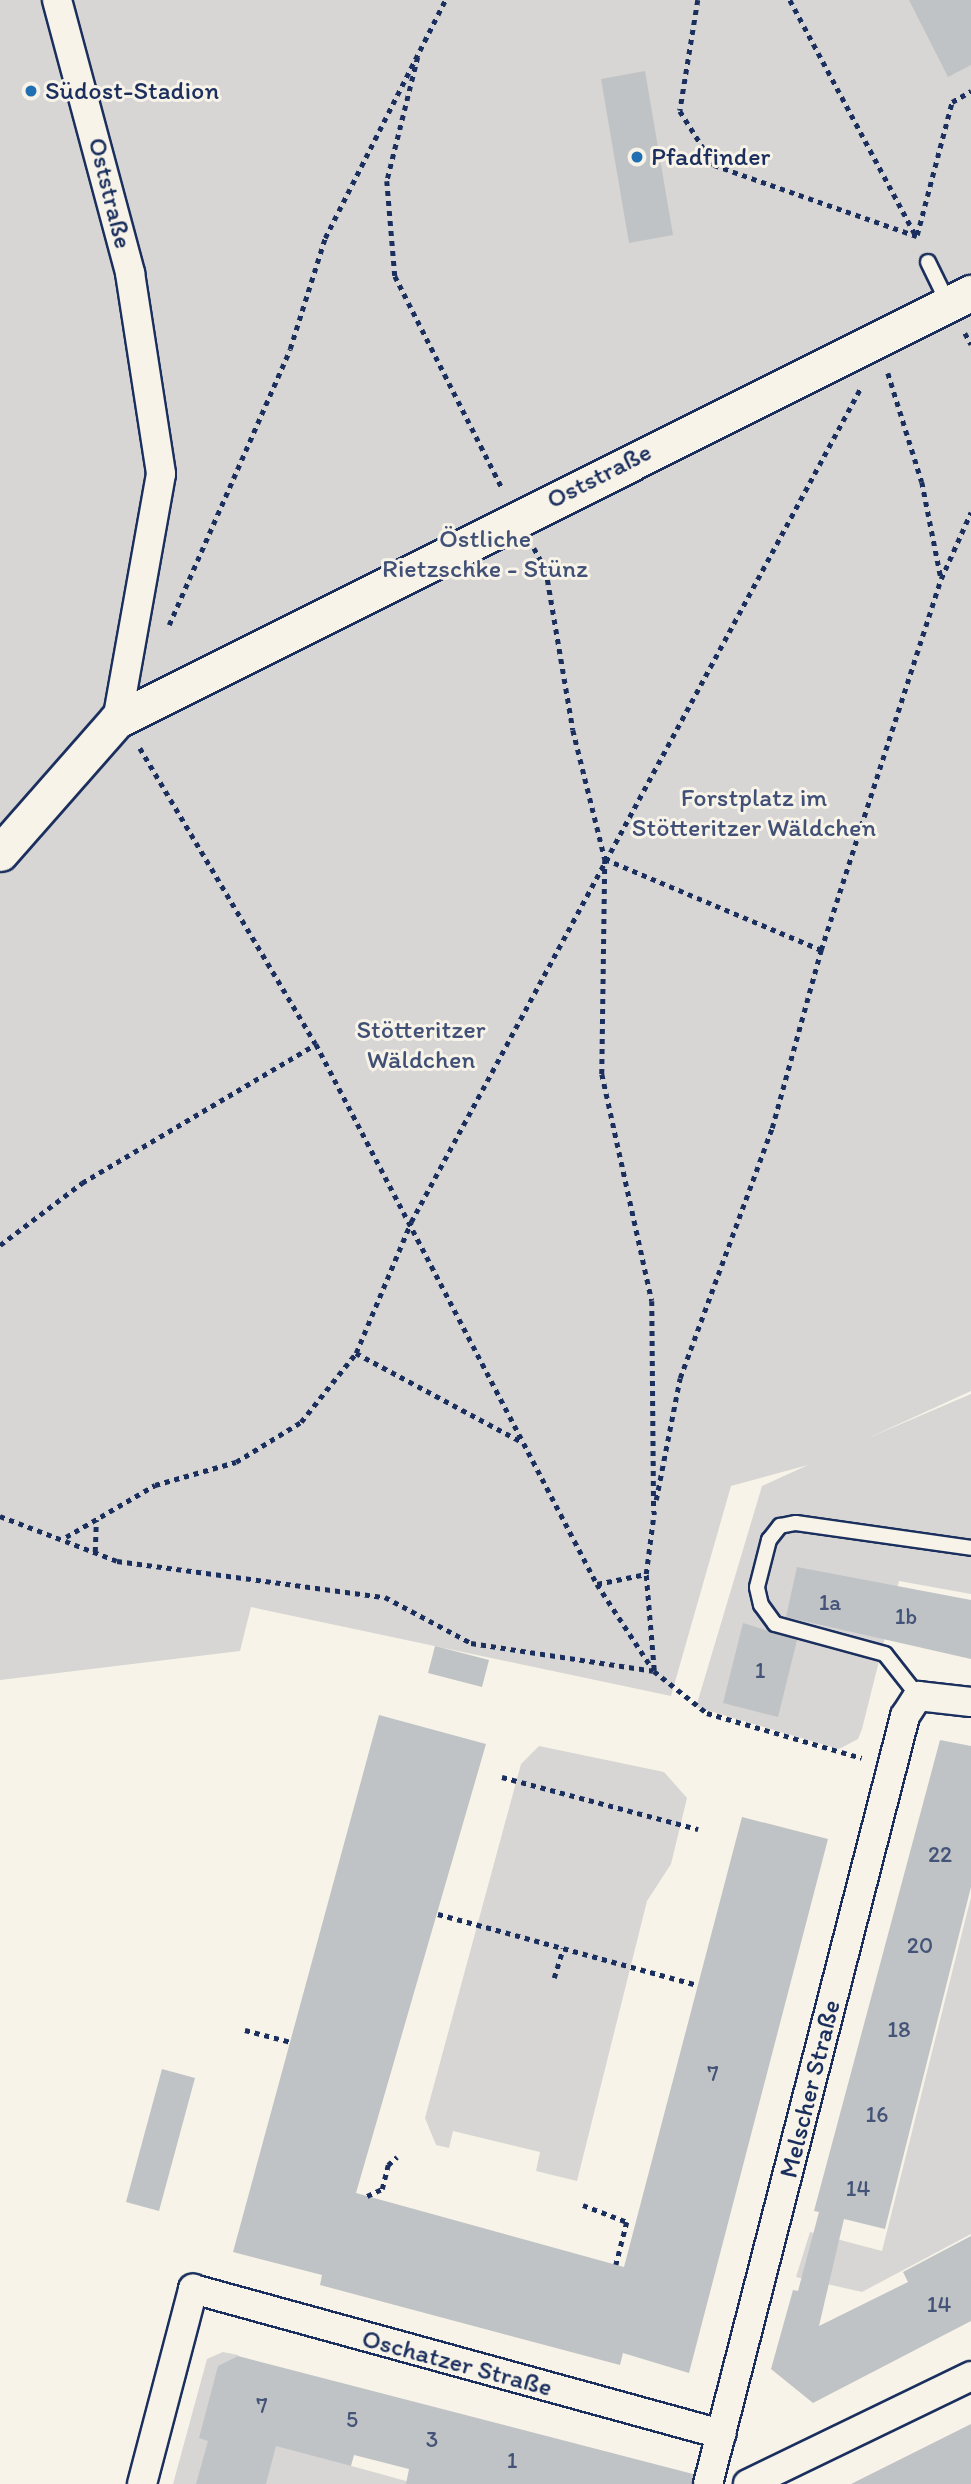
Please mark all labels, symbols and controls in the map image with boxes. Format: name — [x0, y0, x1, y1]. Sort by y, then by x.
place label: Südost-Stadion — [45, 75, 219, 107]
marker: Südost-Stadion — [23, 83, 39, 99]
street label: Oststraße — [81, 134, 139, 252]
place label: Pfadfinder — [651, 141, 770, 173]
marker: Pfadfinder — [629, 149, 645, 165]
street label: Oststraße — [541, 436, 657, 516]
park label: Östliche Rietzschke - Stünz — [382, 523, 588, 584]
park label: Forstplatz im Stötteritzer Wäldchen — [632, 782, 876, 844]
park label: Stötteritzer Wäldchen — [356, 1014, 486, 1076]
house number: 1a — [819, 1588, 841, 1616]
house number: 1b — [895, 1602, 917, 1630]
house number: 1 — [755, 1656, 765, 1684]
house number: 22 — [928, 1840, 952, 1868]
house number: 20 — [907, 1931, 933, 1959]
street label: Melscher Straße — [773, 1997, 847, 2181]
house number: 18 — [887, 2015, 911, 2043]
house number: 7 — [707, 2059, 719, 2087]
house number: 16 — [866, 2100, 888, 2128]
house number: 14 — [846, 2174, 870, 2202]
house number: 14 — [927, 2290, 951, 2318]
street label: Oschatzer Straße — [358, 2323, 556, 2403]
house number: 7 — [256, 2391, 268, 2419]
house number: 5 — [346, 2405, 358, 2433]
house number: 3 — [426, 2425, 438, 2453]
house number: 1 — [507, 2446, 517, 2474]

